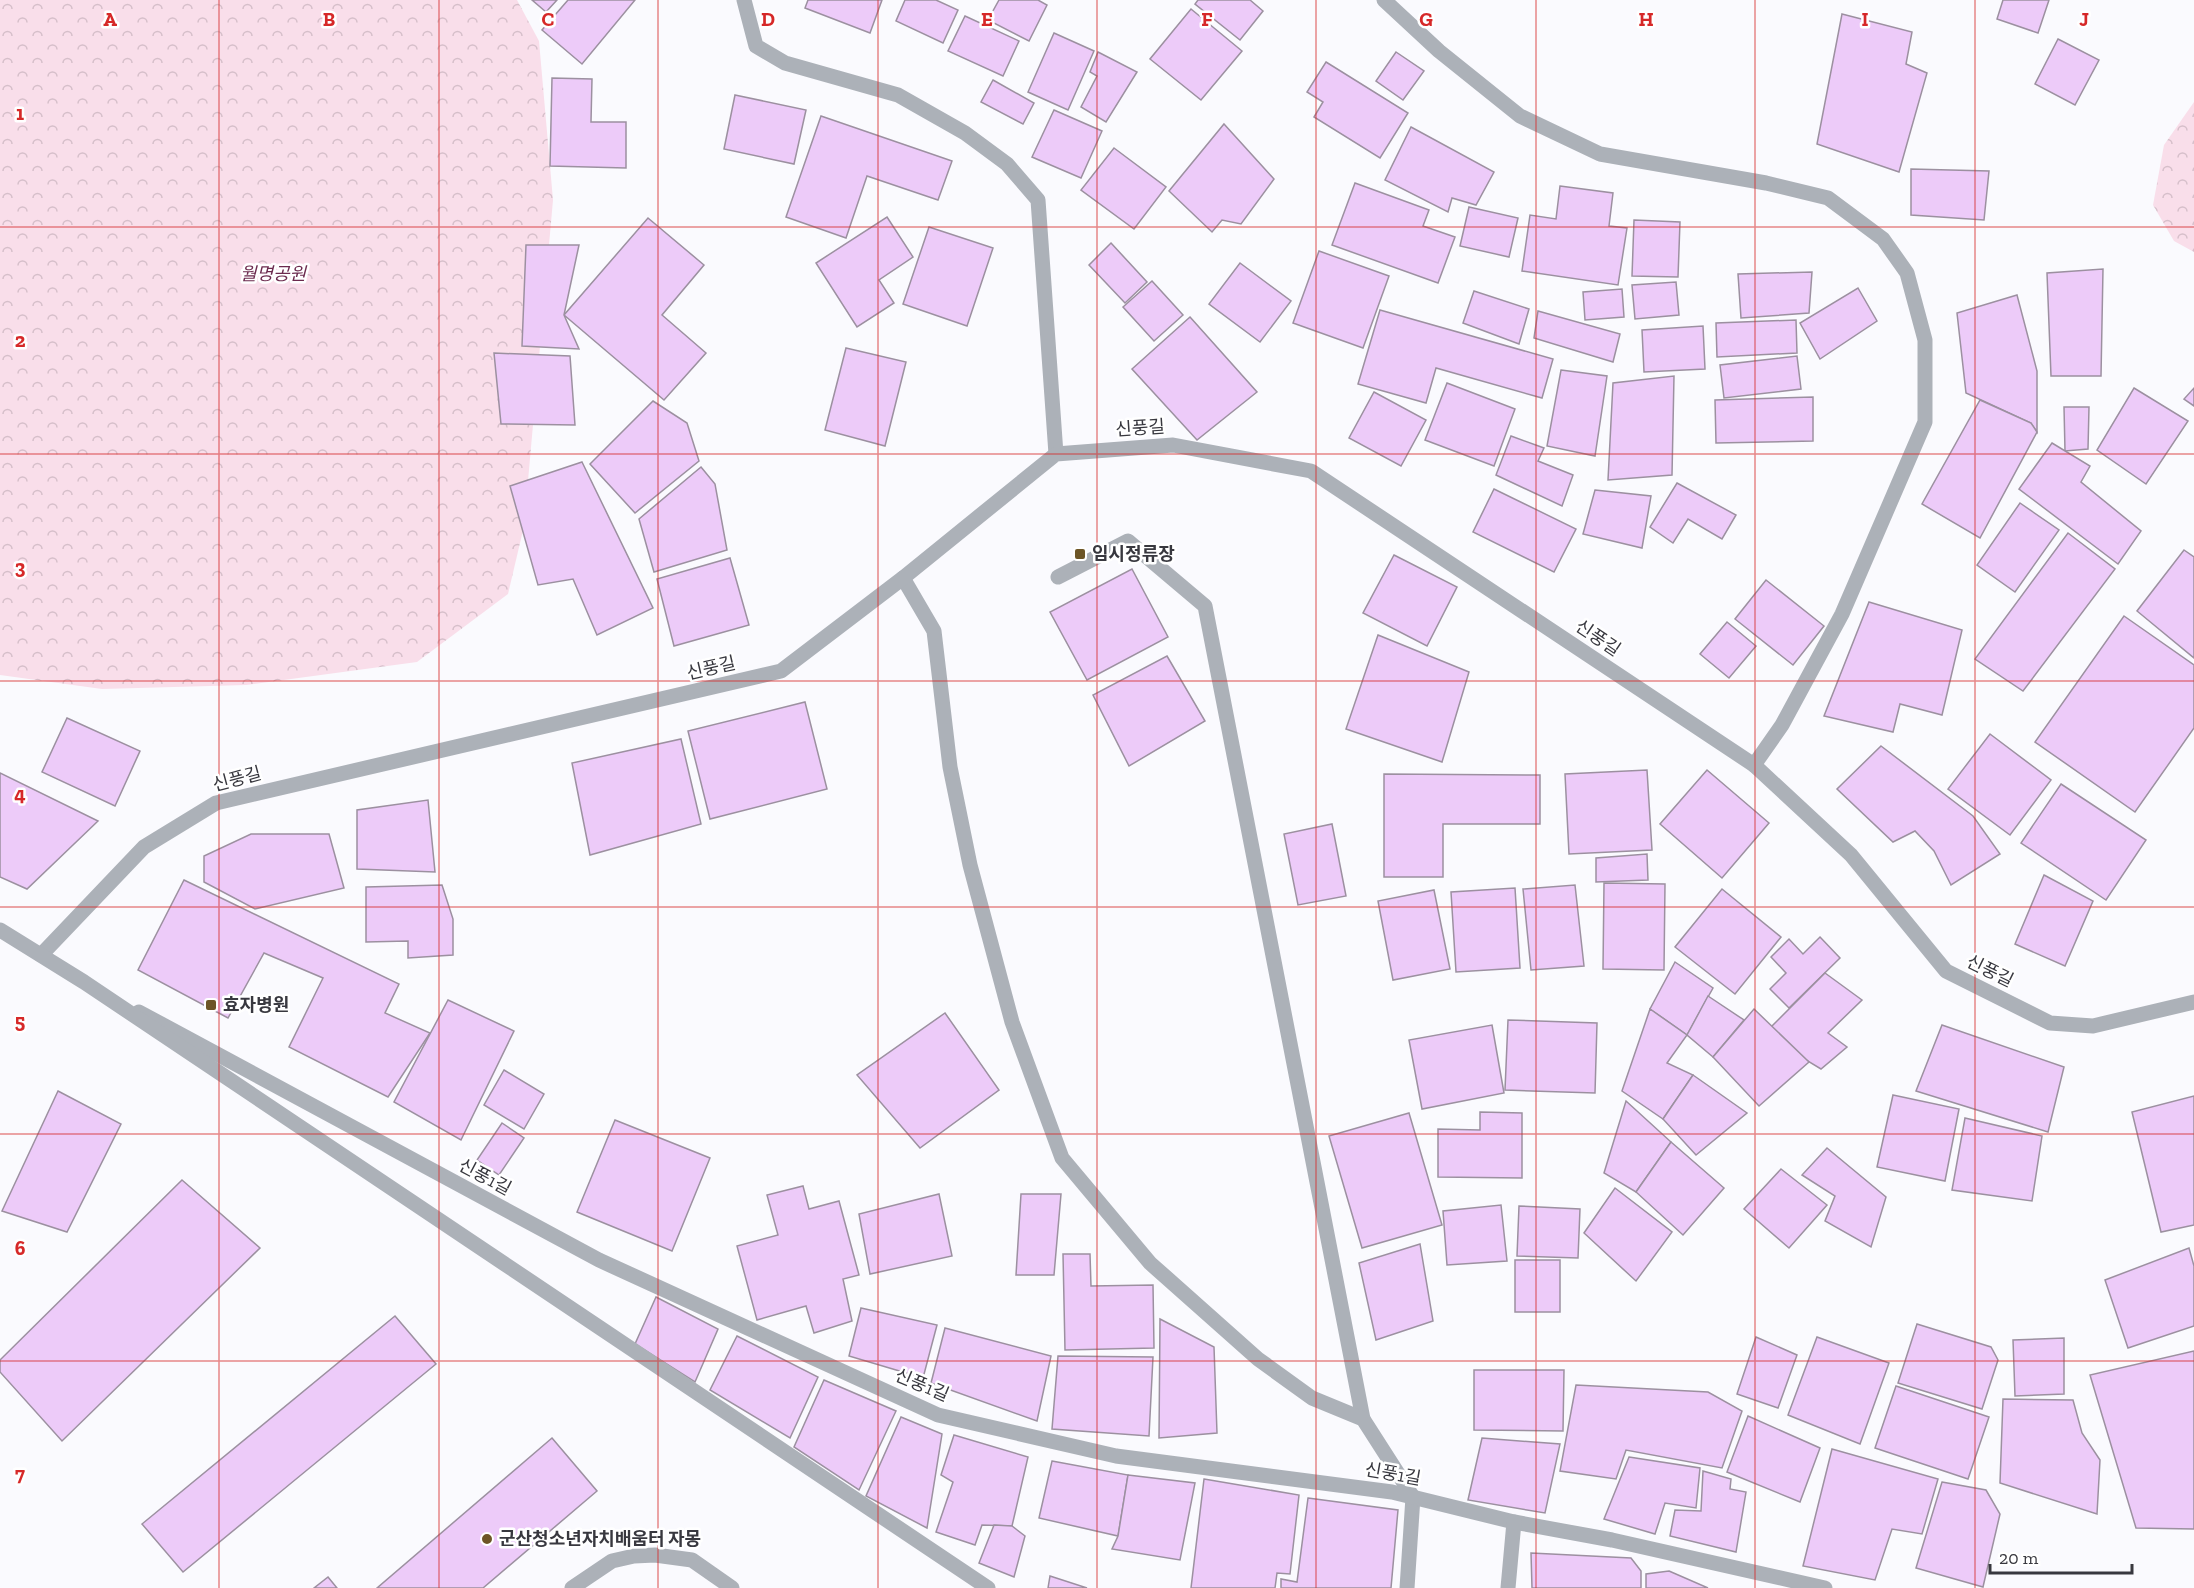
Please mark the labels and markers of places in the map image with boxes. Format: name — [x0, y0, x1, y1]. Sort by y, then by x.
place label: 임시정류장 — [1092, 543, 1175, 565]
marker: 임시정류장 — [1073, 547, 1087, 561]
place label: 효자병원 — [223, 994, 289, 1016]
marker: 효자병원 — [204, 998, 218, 1012]
place label: 군산청소년자치배움터 자몽 — [499, 1528, 701, 1550]
marker: 군산청소년자치배움터 자몽 — [480, 1532, 494, 1546]

